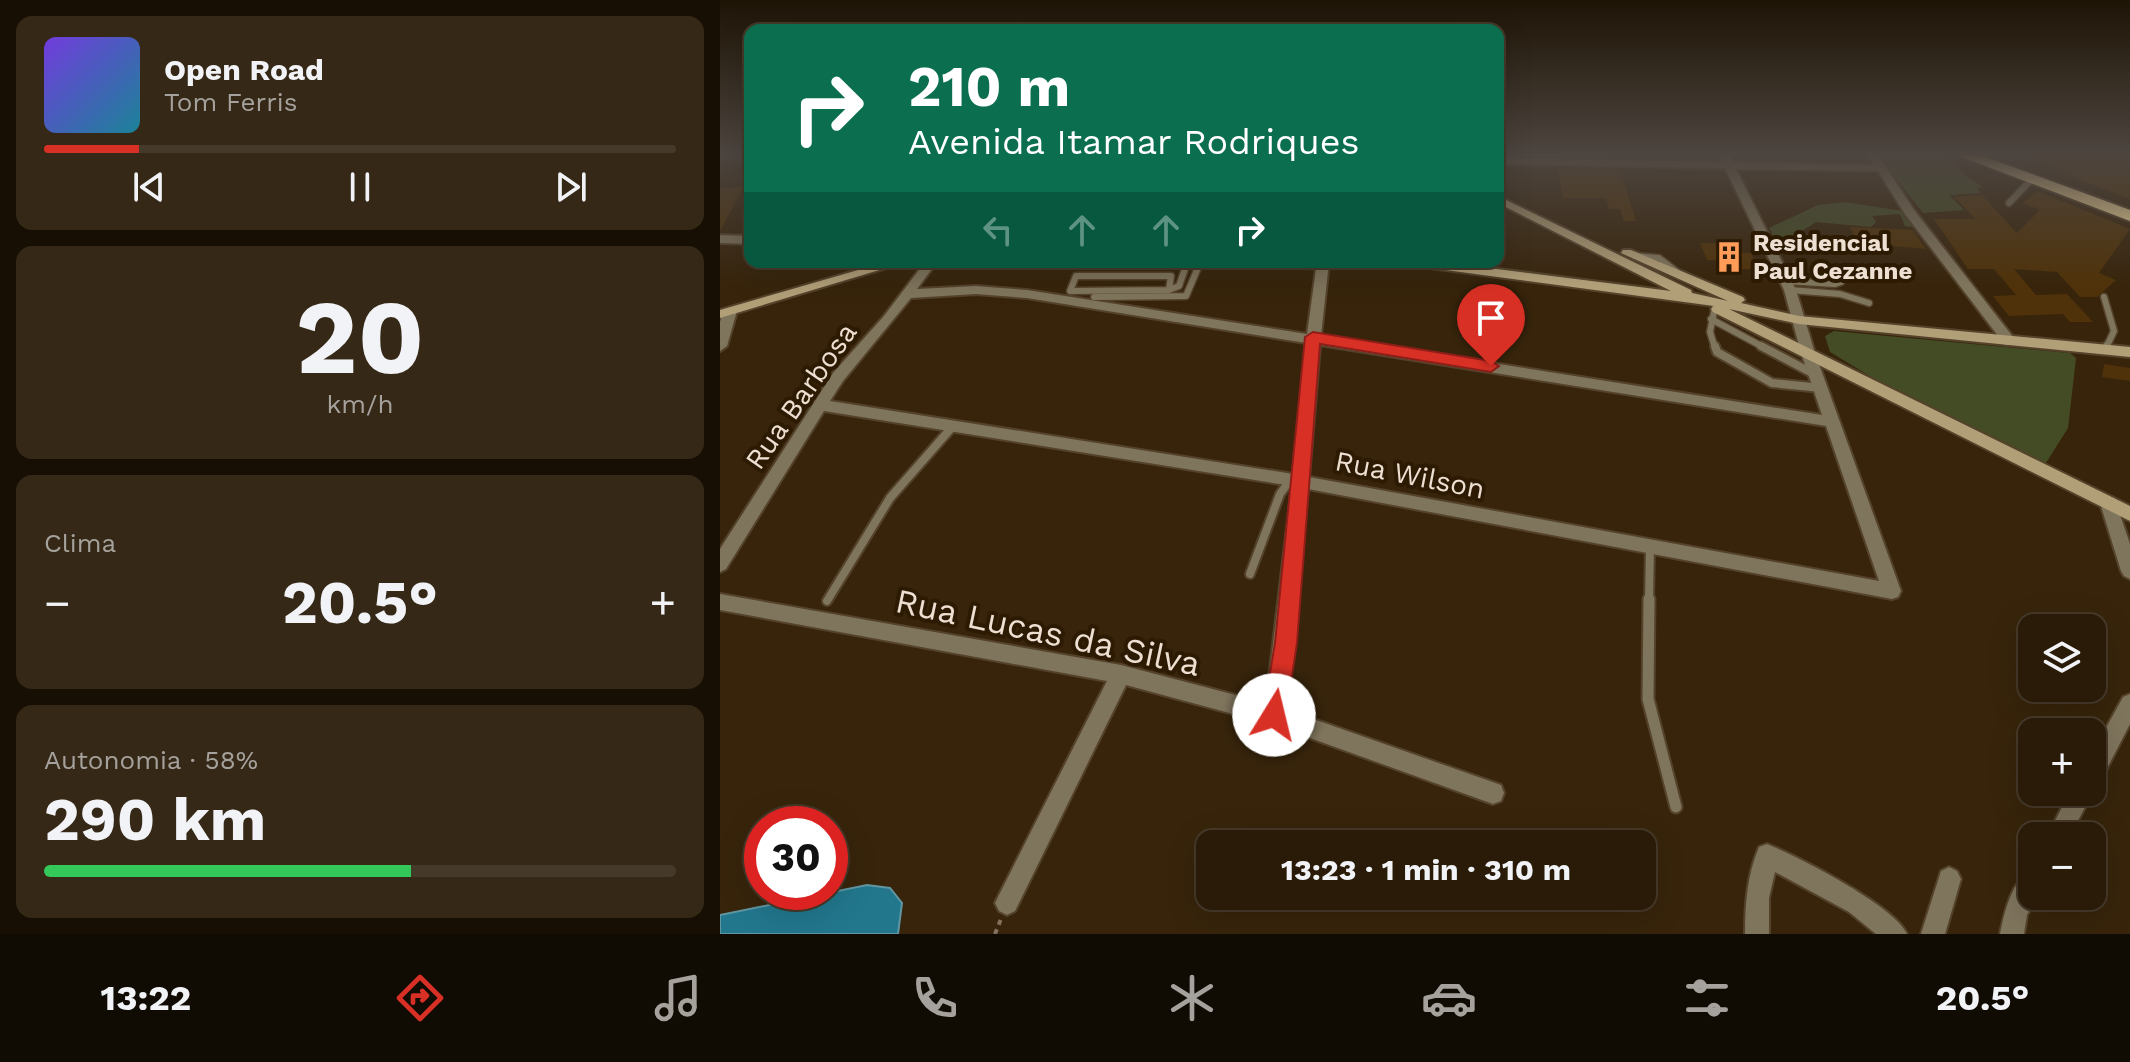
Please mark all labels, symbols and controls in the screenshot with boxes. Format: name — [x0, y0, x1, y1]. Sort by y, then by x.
text: Open Road — [164, 52, 324, 87]
text: 210 m — [908, 54, 1070, 120]
icon: right — [776, 56, 880, 160]
text: Tom Ferris — [164, 87, 297, 117]
text: Avenida Itamar Rodriques — [908, 121, 1360, 163]
icon: previous — [127, 165, 171, 209]
icon: pause — [338, 165, 382, 209]
icon: next — [549, 165, 593, 209]
icon: left — [976, 208, 1020, 252]
icon: ahead — [1060, 208, 1104, 252]
icon: ahead — [1144, 208, 1188, 252]
icon: right — [1228, 208, 1272, 252]
place label: Residencial Paul Cezanne — [1753, 229, 1912, 285]
building icon: Residencial Paul Cezanne — [1712, 240, 1746, 274]
text: 20 — [296, 276, 424, 398]
pin — [1457, 284, 1525, 366]
icon: arrive — [1469, 296, 1513, 340]
street label: Rua Barbosa — [738, 316, 864, 475]
text: km/h — [327, 389, 393, 419]
street label: Rua Wilson — [1333, 444, 1487, 506]
text: Clima — [44, 528, 116, 558]
text: 20.5° — [282, 567, 438, 638]
text: − — [44, 577, 71, 629]
text: + — [649, 577, 676, 629]
street label: Rua Lucas da Silva — [892, 580, 1204, 684]
map controls — [2018, 614, 2106, 910]
button: layers — [2018, 614, 2106, 702]
position arrow — [1232, 673, 1316, 757]
button: + — [2018, 718, 2106, 806]
text: Autonomia · 58% — [44, 745, 258, 775]
text: 290 km — [44, 784, 266, 855]
speed limit sign: 30 — [744, 806, 848, 910]
button: − — [2018, 822, 2106, 910]
text: 13:23 · 1 min · 310 m — [1281, 852, 1571, 887]
icon: directions — [392, 970, 448, 1026]
icon: music — [650, 970, 706, 1026]
icon: phone — [907, 970, 963, 1026]
icon: climate — [1164, 970, 1220, 1026]
icon: car — [1421, 970, 1477, 1026]
icon: filters — [1679, 970, 1735, 1026]
text: 13:22 — [101, 977, 191, 1019]
text: 20.5° — [1936, 977, 2029, 1019]

